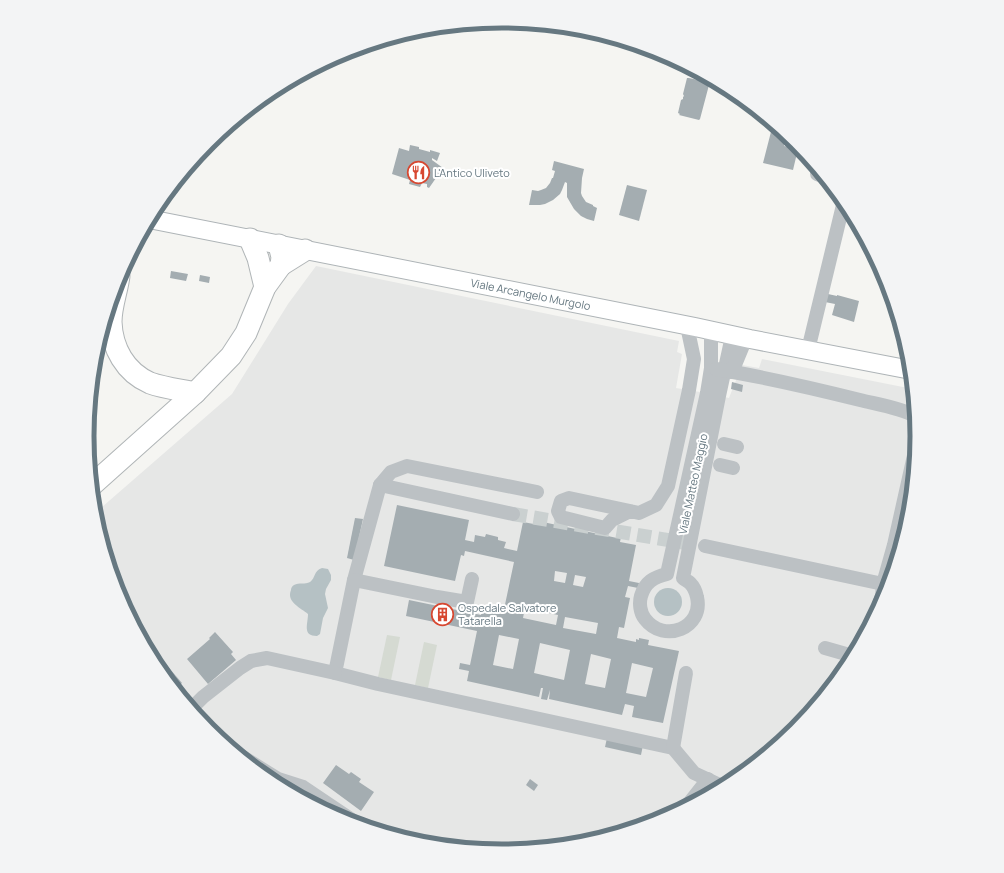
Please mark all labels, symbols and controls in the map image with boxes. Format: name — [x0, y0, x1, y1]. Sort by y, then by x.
restaurant icon: L'Antico Uliveto — [405, 160, 431, 186]
place label: L'Antico Uliveto — [434, 165, 510, 180]
street label: Viale Arcangelo Murgolo — [469, 275, 592, 313]
street label: Viale Matteo Maggio — [675, 432, 711, 536]
place label: Ospedale Salvatore Tatarella — [458, 600, 557, 628]
building icon: Ospedale Salvatore Tatarella — [430, 601, 456, 627]

